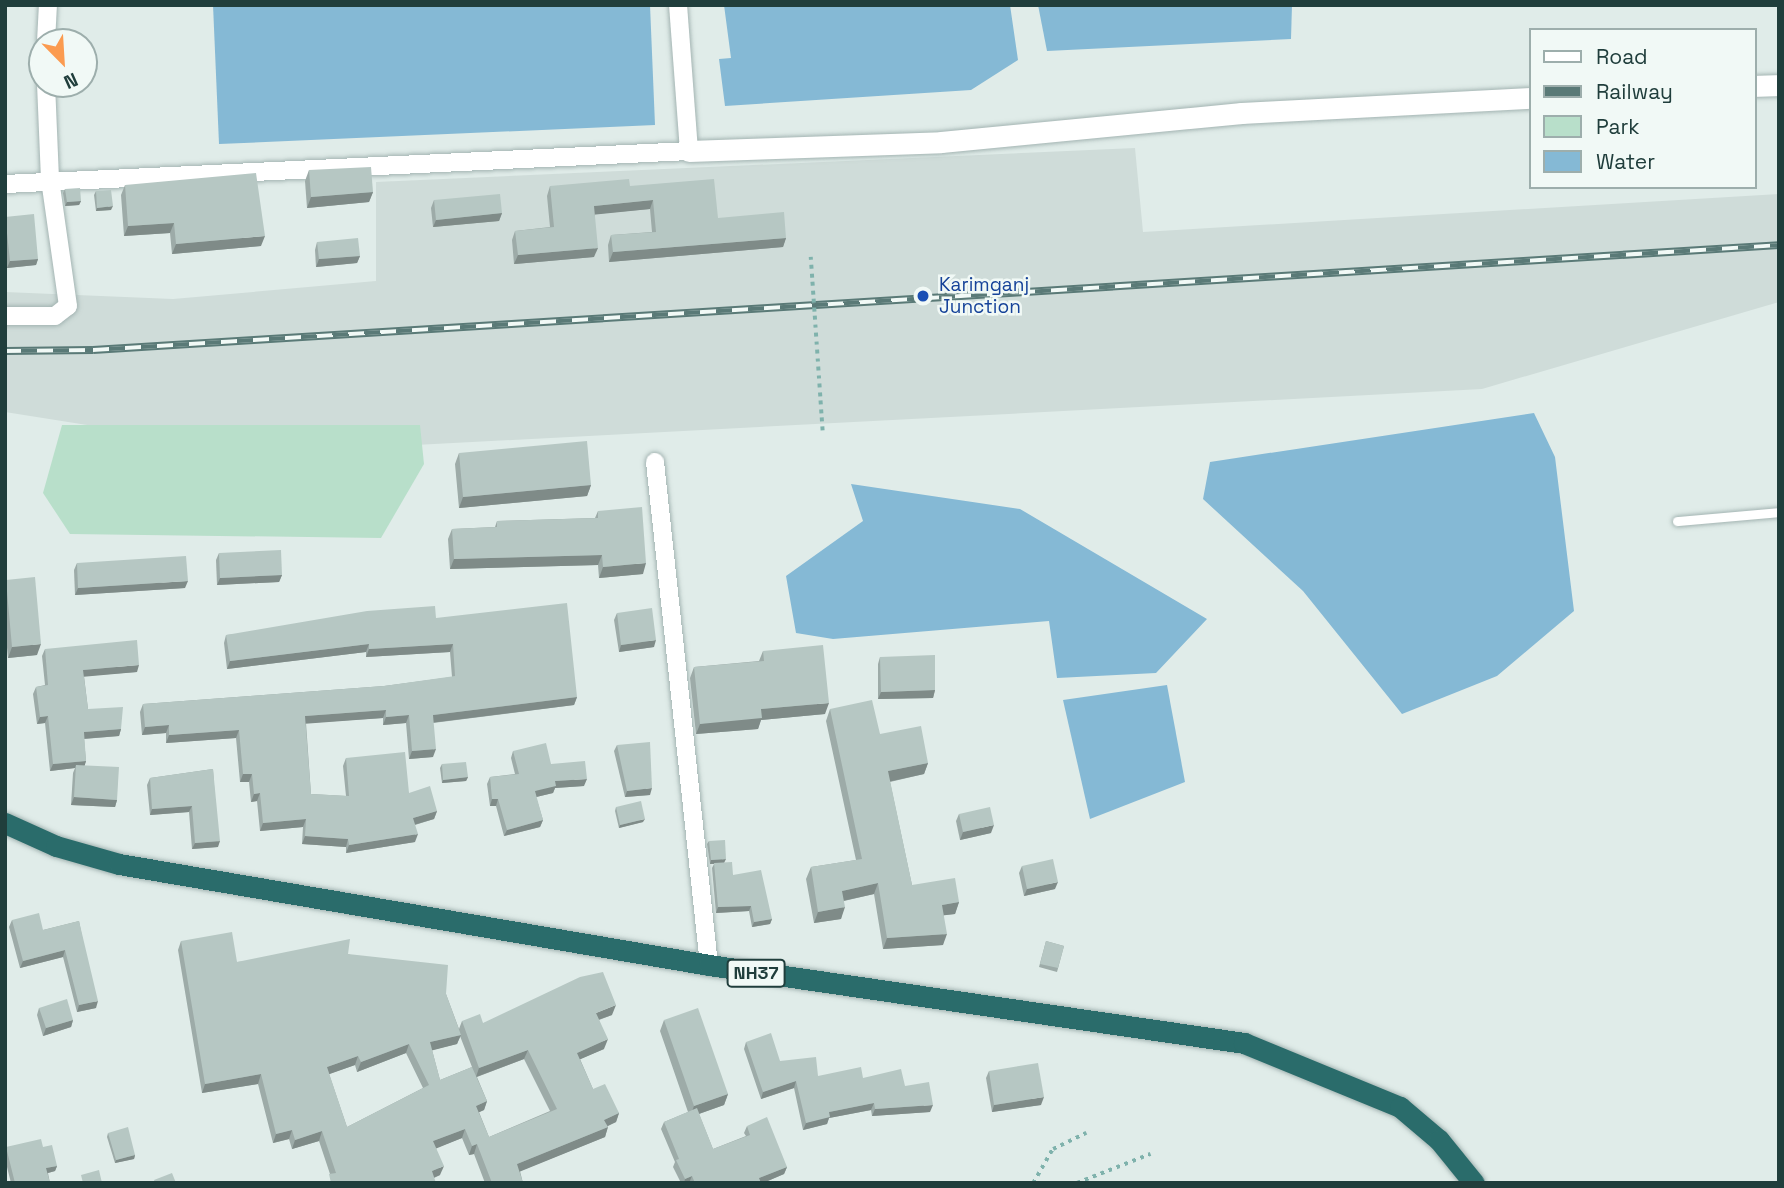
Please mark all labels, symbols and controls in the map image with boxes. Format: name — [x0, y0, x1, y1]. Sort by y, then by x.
north arrow — [28, 28, 98, 98]
legend — [1528, 28, 1756, 189]
text: Road — [1596, 43, 1648, 70]
text: N — [60, 67, 82, 95]
text: Railway — [1596, 78, 1673, 105]
text: Park — [1596, 113, 1640, 140]
text: Water — [1596, 148, 1655, 175]
place label: Karimganj Junction — [939, 274, 1029, 318]
marker: Karimganj Junction — [913, 286, 933, 306]
road number: NH37 — [726, 958, 786, 988]

